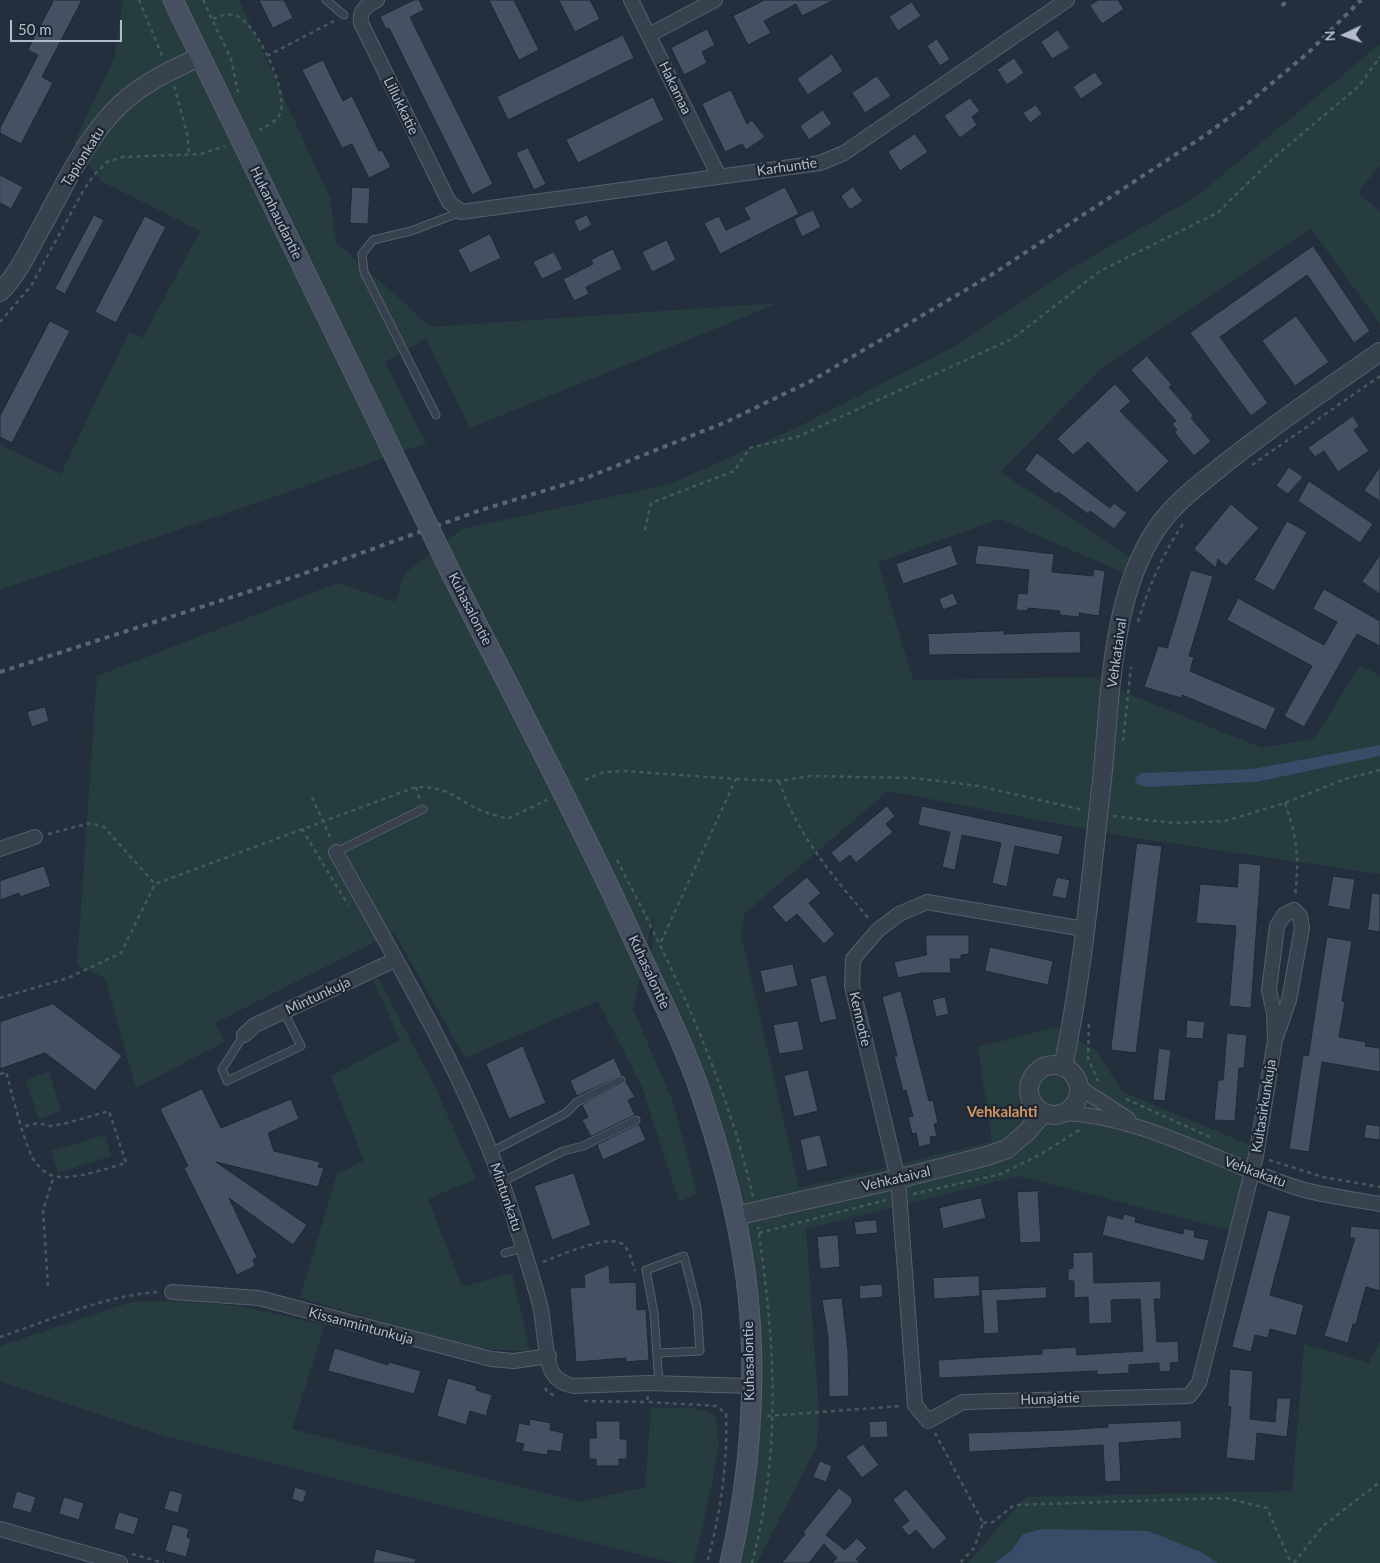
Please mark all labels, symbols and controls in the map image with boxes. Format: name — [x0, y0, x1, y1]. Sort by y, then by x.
scale bar — [12, 10, 125, 42]
north arrow — [1320, 10, 1370, 60]
text: 50 m — [18, 20, 52, 38]
text: N — [1321, 30, 1338, 42]
street label: Hakamaa — [655, 59, 695, 117]
street label: Lillukkatie — [380, 74, 422, 138]
street label: Tapionkatu — [58, 124, 108, 190]
street label: Karhuntie — [756, 154, 818, 180]
street label: Hukanhaudantie — [246, 164, 306, 262]
street label: Kuhasalontie — [444, 570, 496, 648]
street label: Vehkataival — [1104, 617, 1130, 689]
street label: Kuhasalontie — [625, 932, 673, 1012]
street label: Mintunkuja — [283, 974, 353, 1018]
street label: Kennotie — [846, 990, 874, 1048]
street label: Kultasirkunkuja — [1248, 1058, 1280, 1154]
district label: Vehkalahti — [967, 1103, 1037, 1121]
street label: Vehkakatu — [1222, 1153, 1288, 1191]
street label: Mintunkatu — [486, 1161, 526, 1233]
street label: Vehkataival — [860, 1163, 932, 1195]
street label: Kissanmintunkuja — [307, 1304, 415, 1348]
street label: Kuhasalontie — [740, 1321, 758, 1401]
street label: Hunajatie — [1020, 1390, 1080, 1408]

